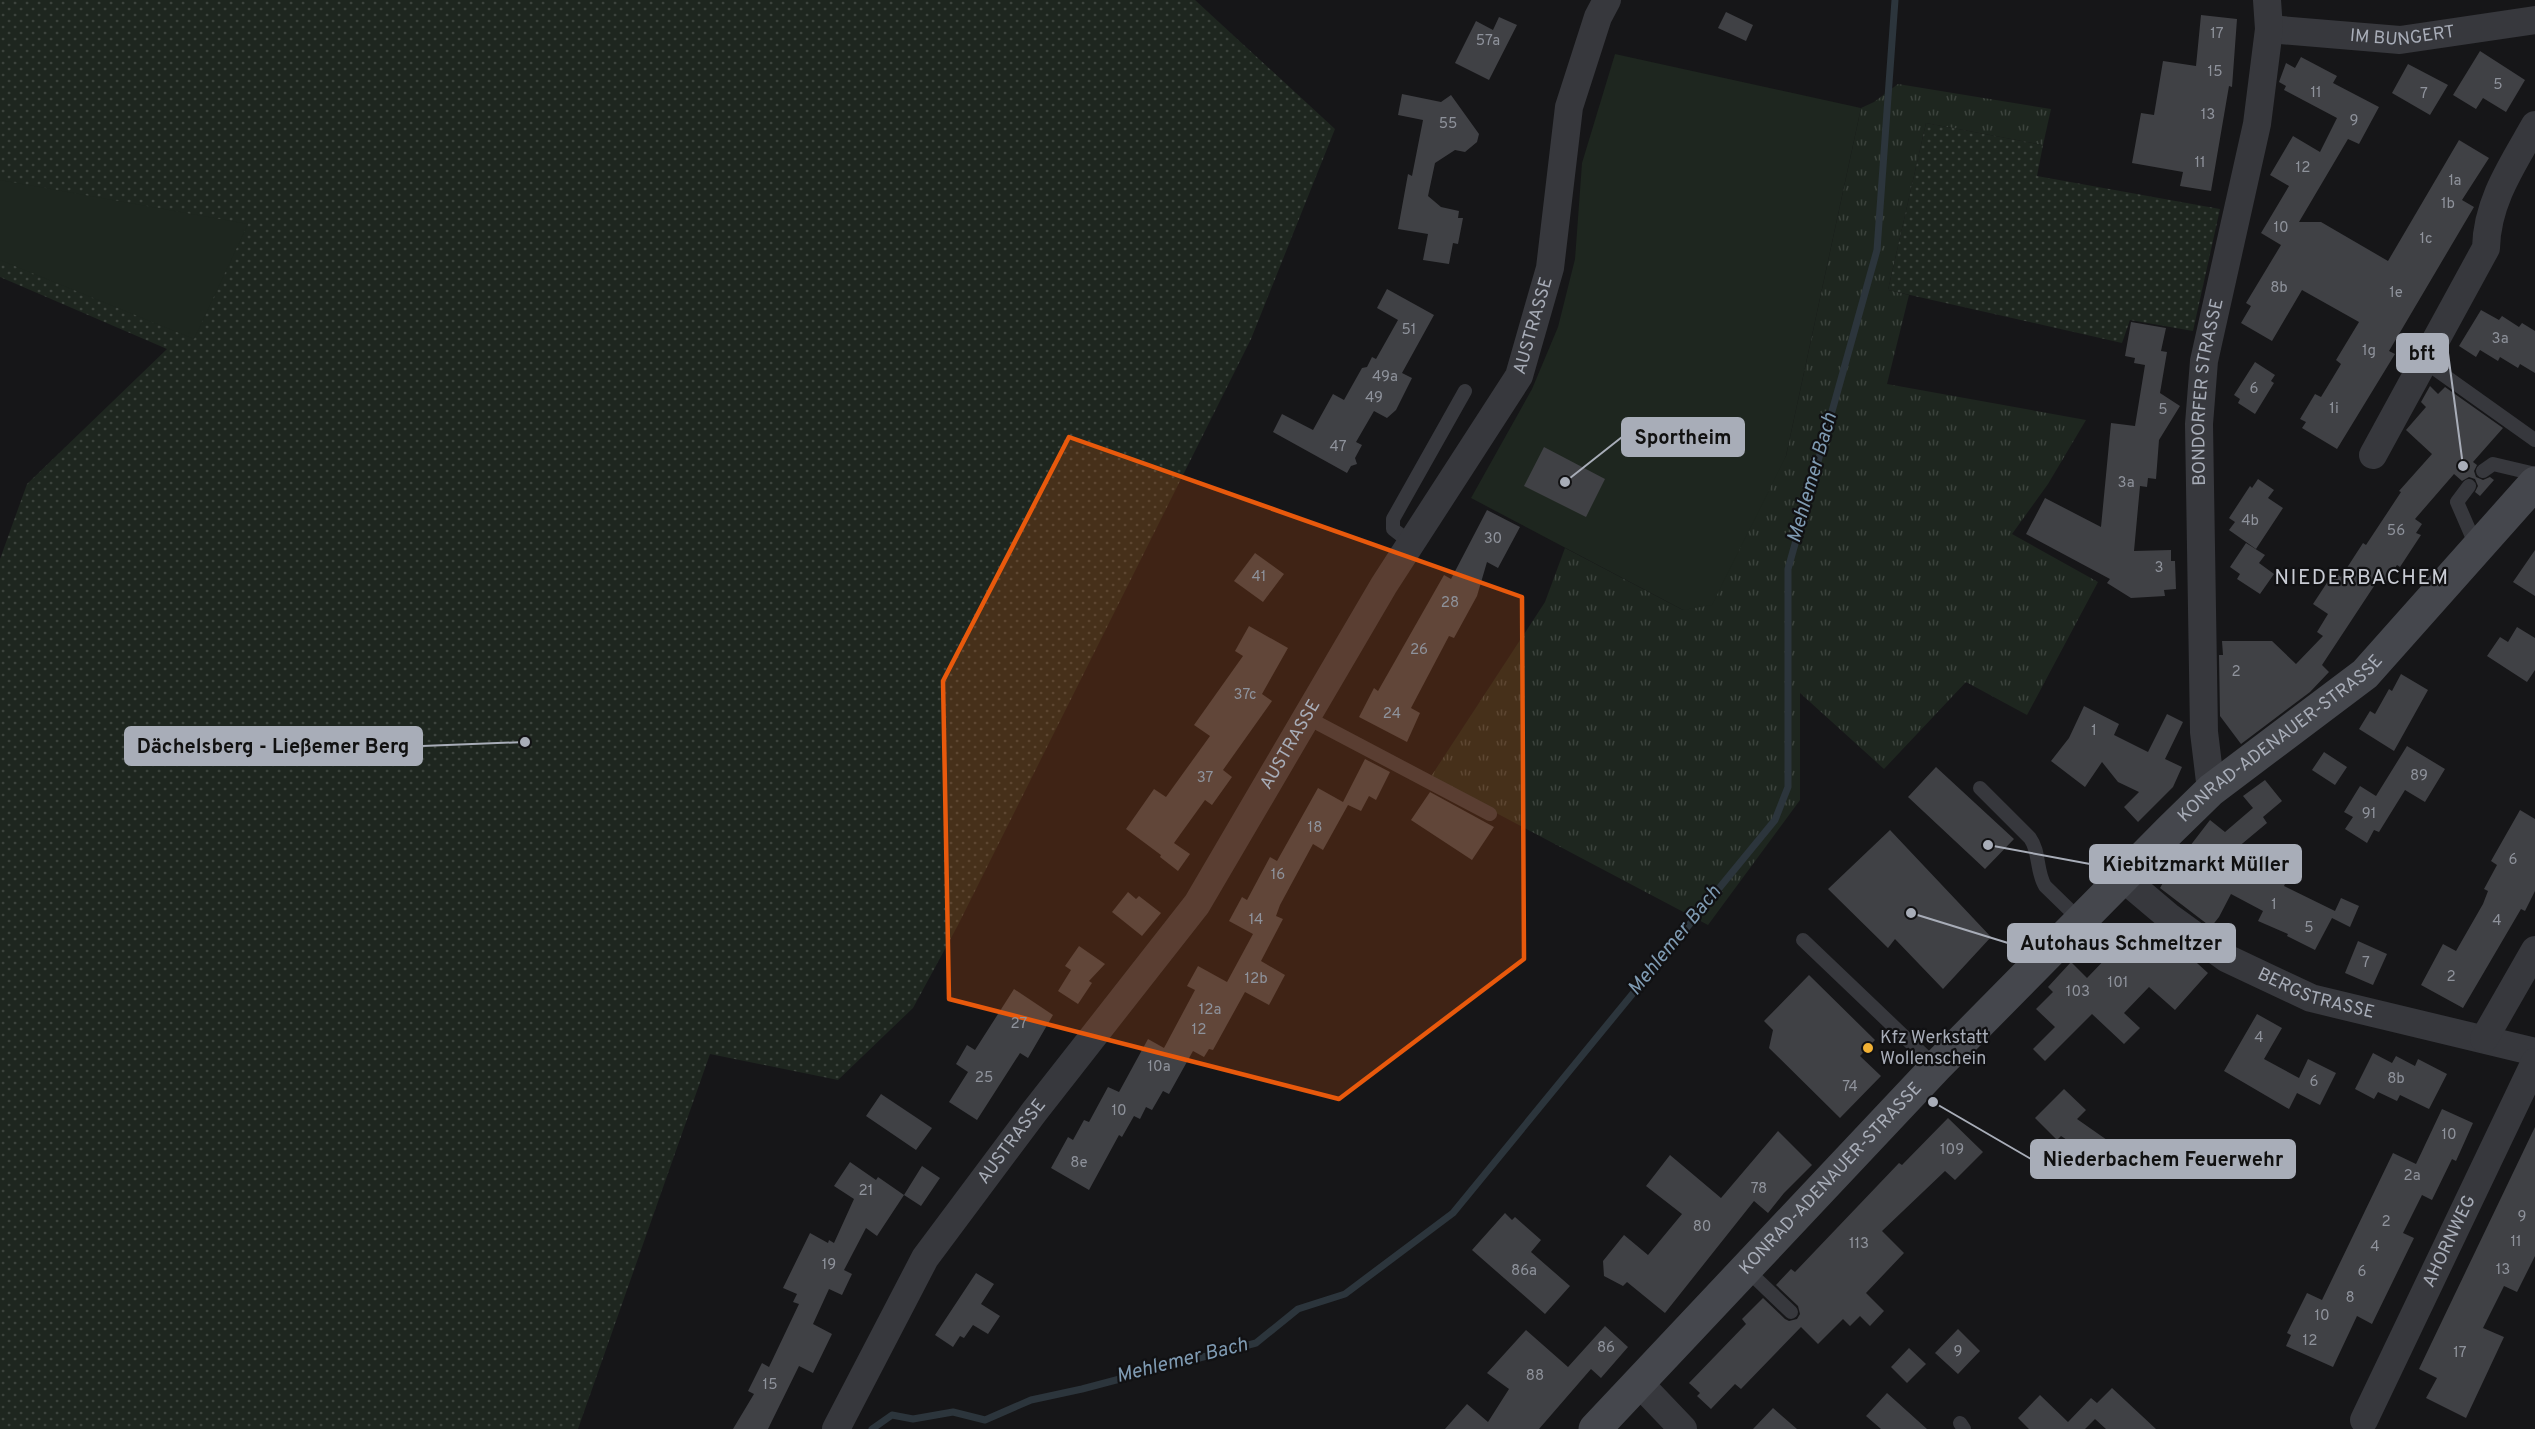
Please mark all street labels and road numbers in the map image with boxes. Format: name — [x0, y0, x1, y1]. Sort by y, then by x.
street label: IM BUNGERT — [2349, 21, 2457, 52]
street label: AUSTRASSE — [1508, 274, 1558, 377]
street label: BONDORFER STRASSE — [2187, 296, 2229, 486]
street label: KONRAD-ADENAUER-STRASSE — [2173, 650, 2388, 828]
street label: AUSTRASSE — [1255, 695, 1326, 794]
street label: BERGSTRASSE — [2254, 963, 2377, 1024]
street label: KONRAD-ADENAUER-STRASSE — [1734, 1077, 1927, 1280]
street label: AUSTRASSE — [973, 1094, 1051, 1189]
street label: AHORNWEG — [2417, 1191, 2481, 1291]

